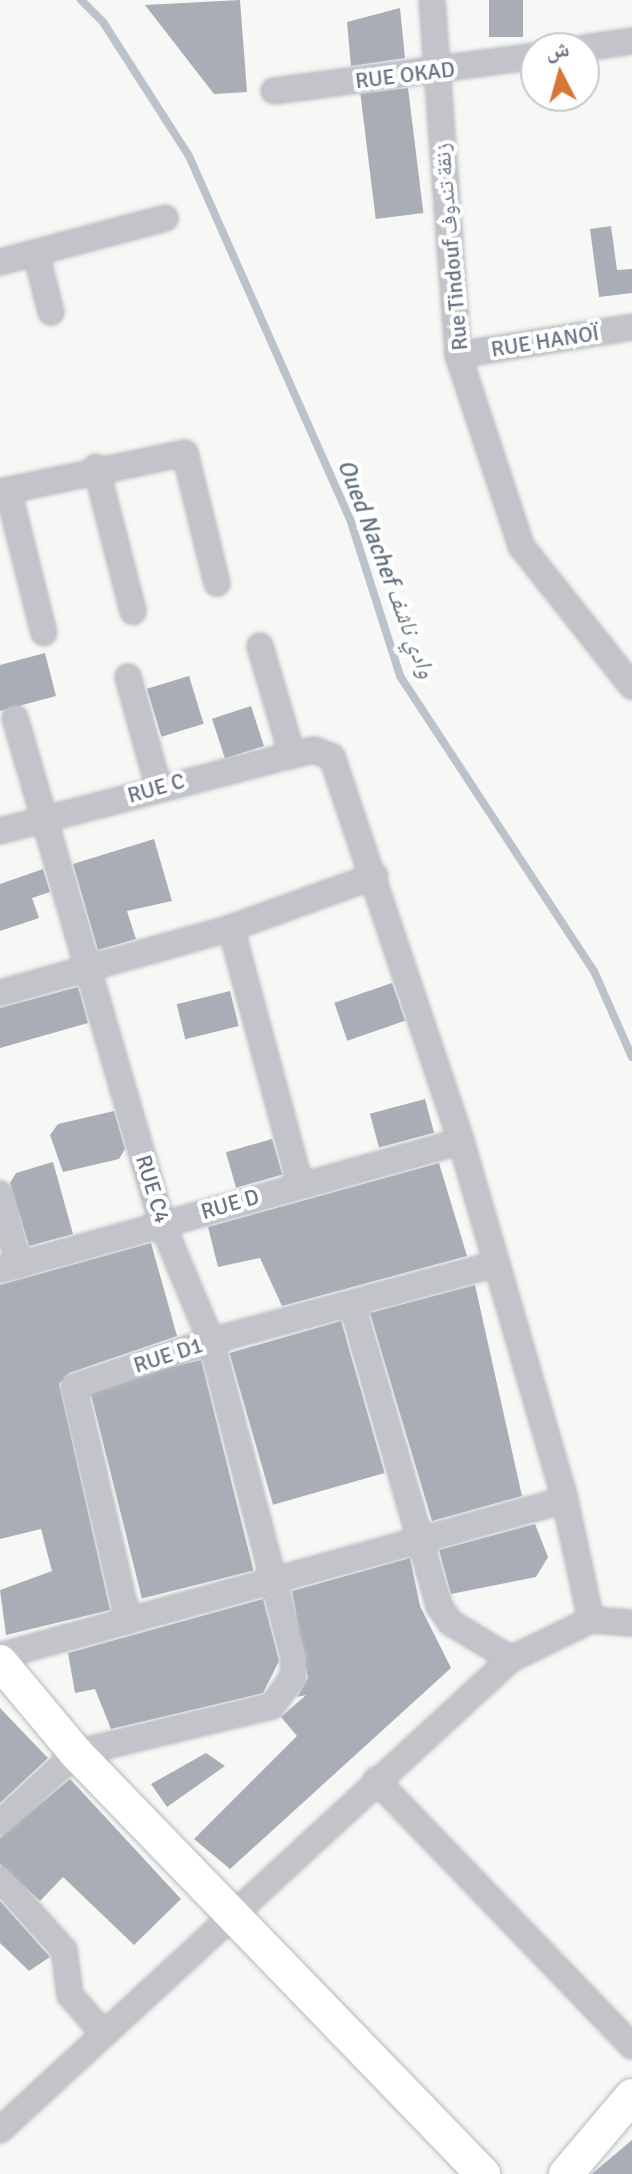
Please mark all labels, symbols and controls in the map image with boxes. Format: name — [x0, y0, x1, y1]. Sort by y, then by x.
north arrow — [520, 32, 600, 112]
text: ش — [545, 35, 571, 64]
street label: RUE OKAD — [354, 56, 456, 94]
street label: Rue Tindouf زنقة تندوف — [429, 142, 473, 352]
street label: RUE HANOÏ — [489, 319, 601, 363]
water label: Oued Nachef وادي ناشف — [331, 456, 441, 682]
street label: RUE C — [124, 767, 188, 809]
street label: RUE C4 — [130, 1152, 176, 1226]
street label: RUE D — [198, 1183, 262, 1225]
street label: RUE D1 — [130, 1331, 206, 1379]

